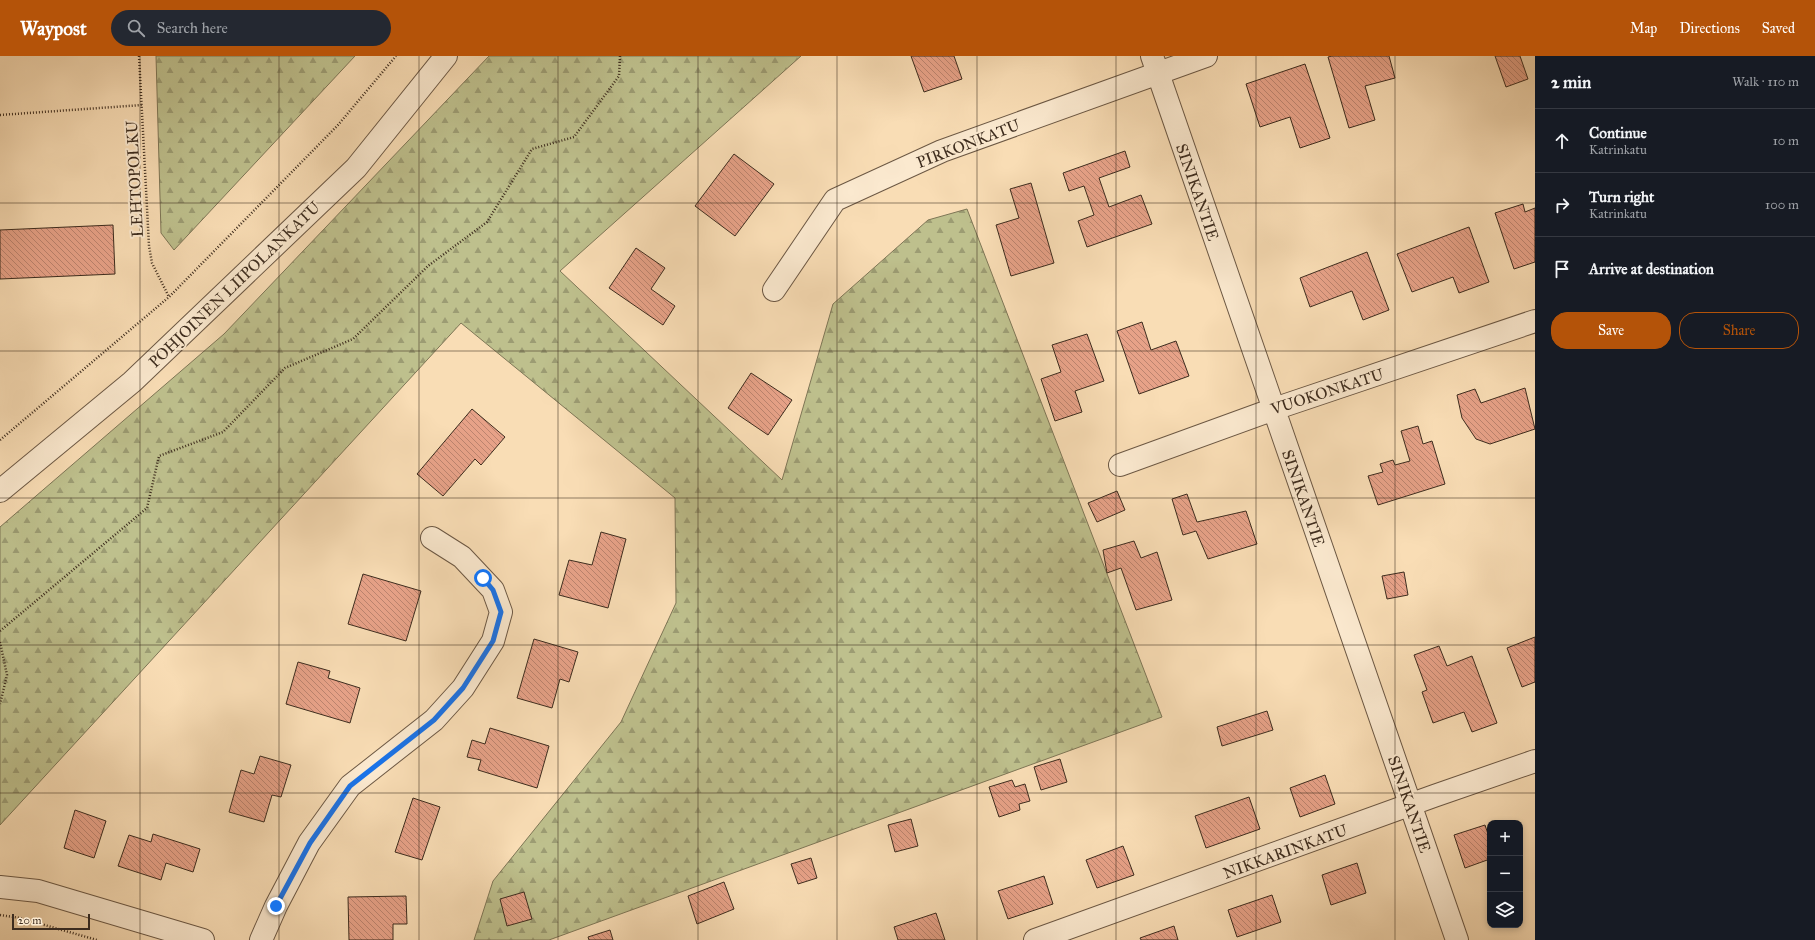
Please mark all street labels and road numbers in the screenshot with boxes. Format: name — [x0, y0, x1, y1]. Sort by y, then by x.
street label: PIRKONKATU — [914, 115, 1023, 172]
street label: LEHTOPOLKU — [122, 120, 147, 238]
street label: SINIKANTIE — [1172, 141, 1223, 243]
street label: POHJOINEN LIIPOLANKATU — [145, 197, 325, 372]
street label: VUOKONKATU — [1267, 364, 1386, 419]
street label: SINIKANTIE — [1278, 447, 1329, 549]
street label: SINIKANTIE — [1384, 753, 1435, 855]
street label: NIKKARINKATU — [1220, 820, 1350, 883]

